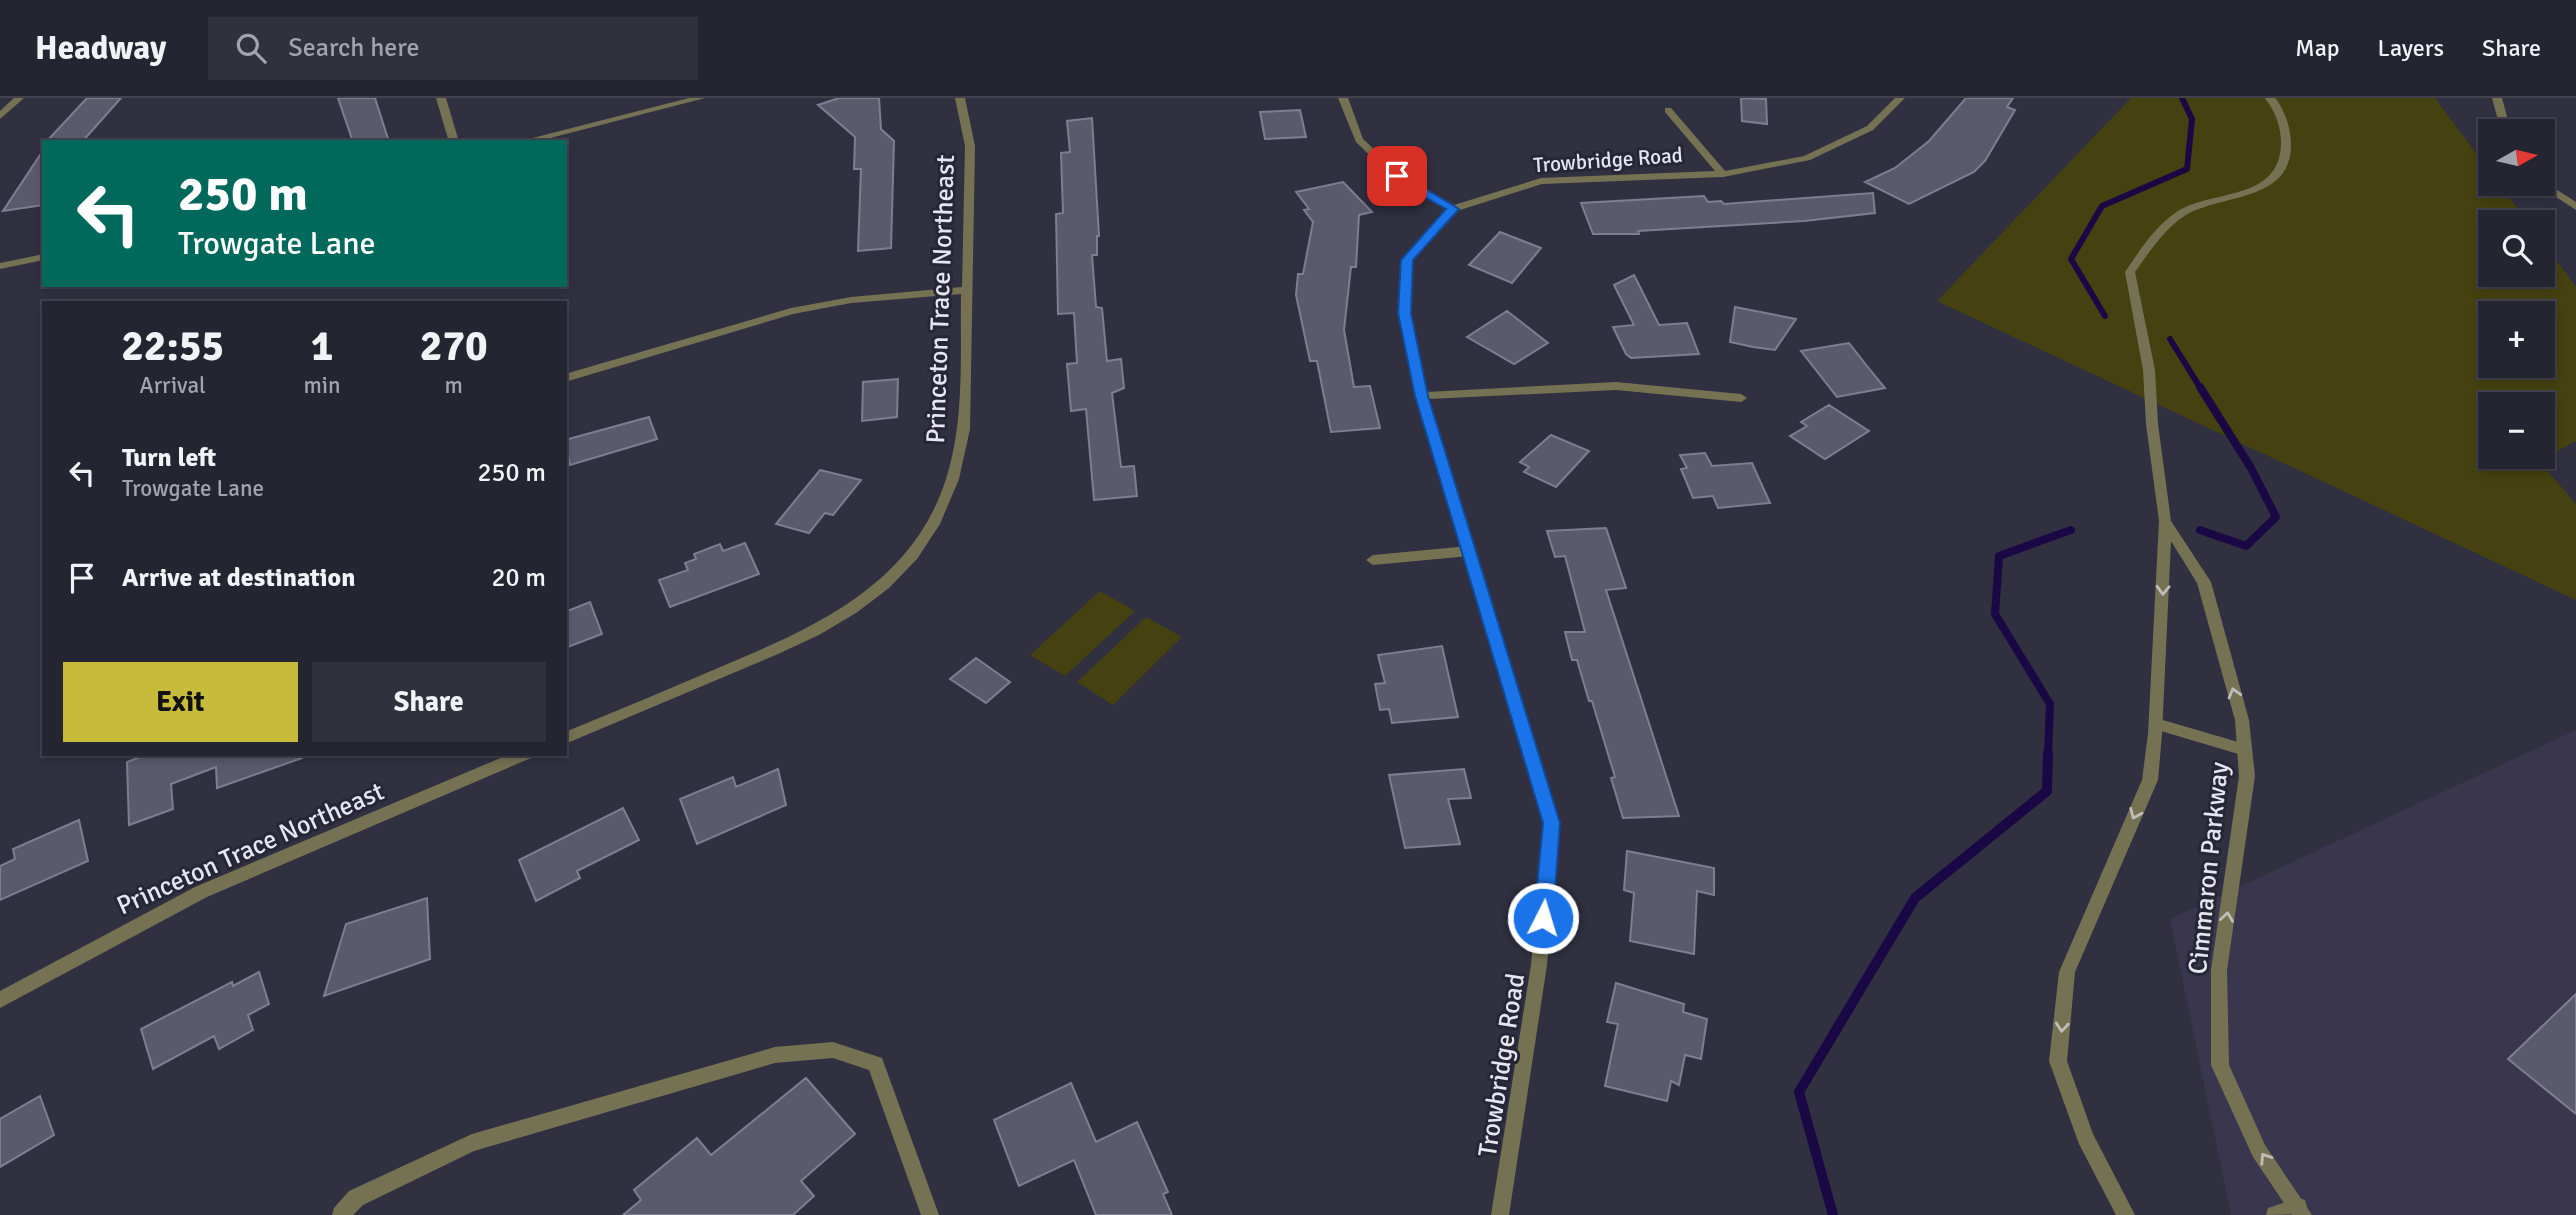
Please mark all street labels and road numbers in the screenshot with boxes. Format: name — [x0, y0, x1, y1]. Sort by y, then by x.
street label: Trowbridge Road — [1532, 142, 1684, 178]
street label: Princeton Trace Northeast — [920, 154, 962, 444]
street label: Cimmaron Parkway — [2182, 760, 2236, 976]
street label: Princeton Trace Northeast — [112, 776, 389, 922]
street label: Trowbridge Road — [1472, 971, 1532, 1159]

